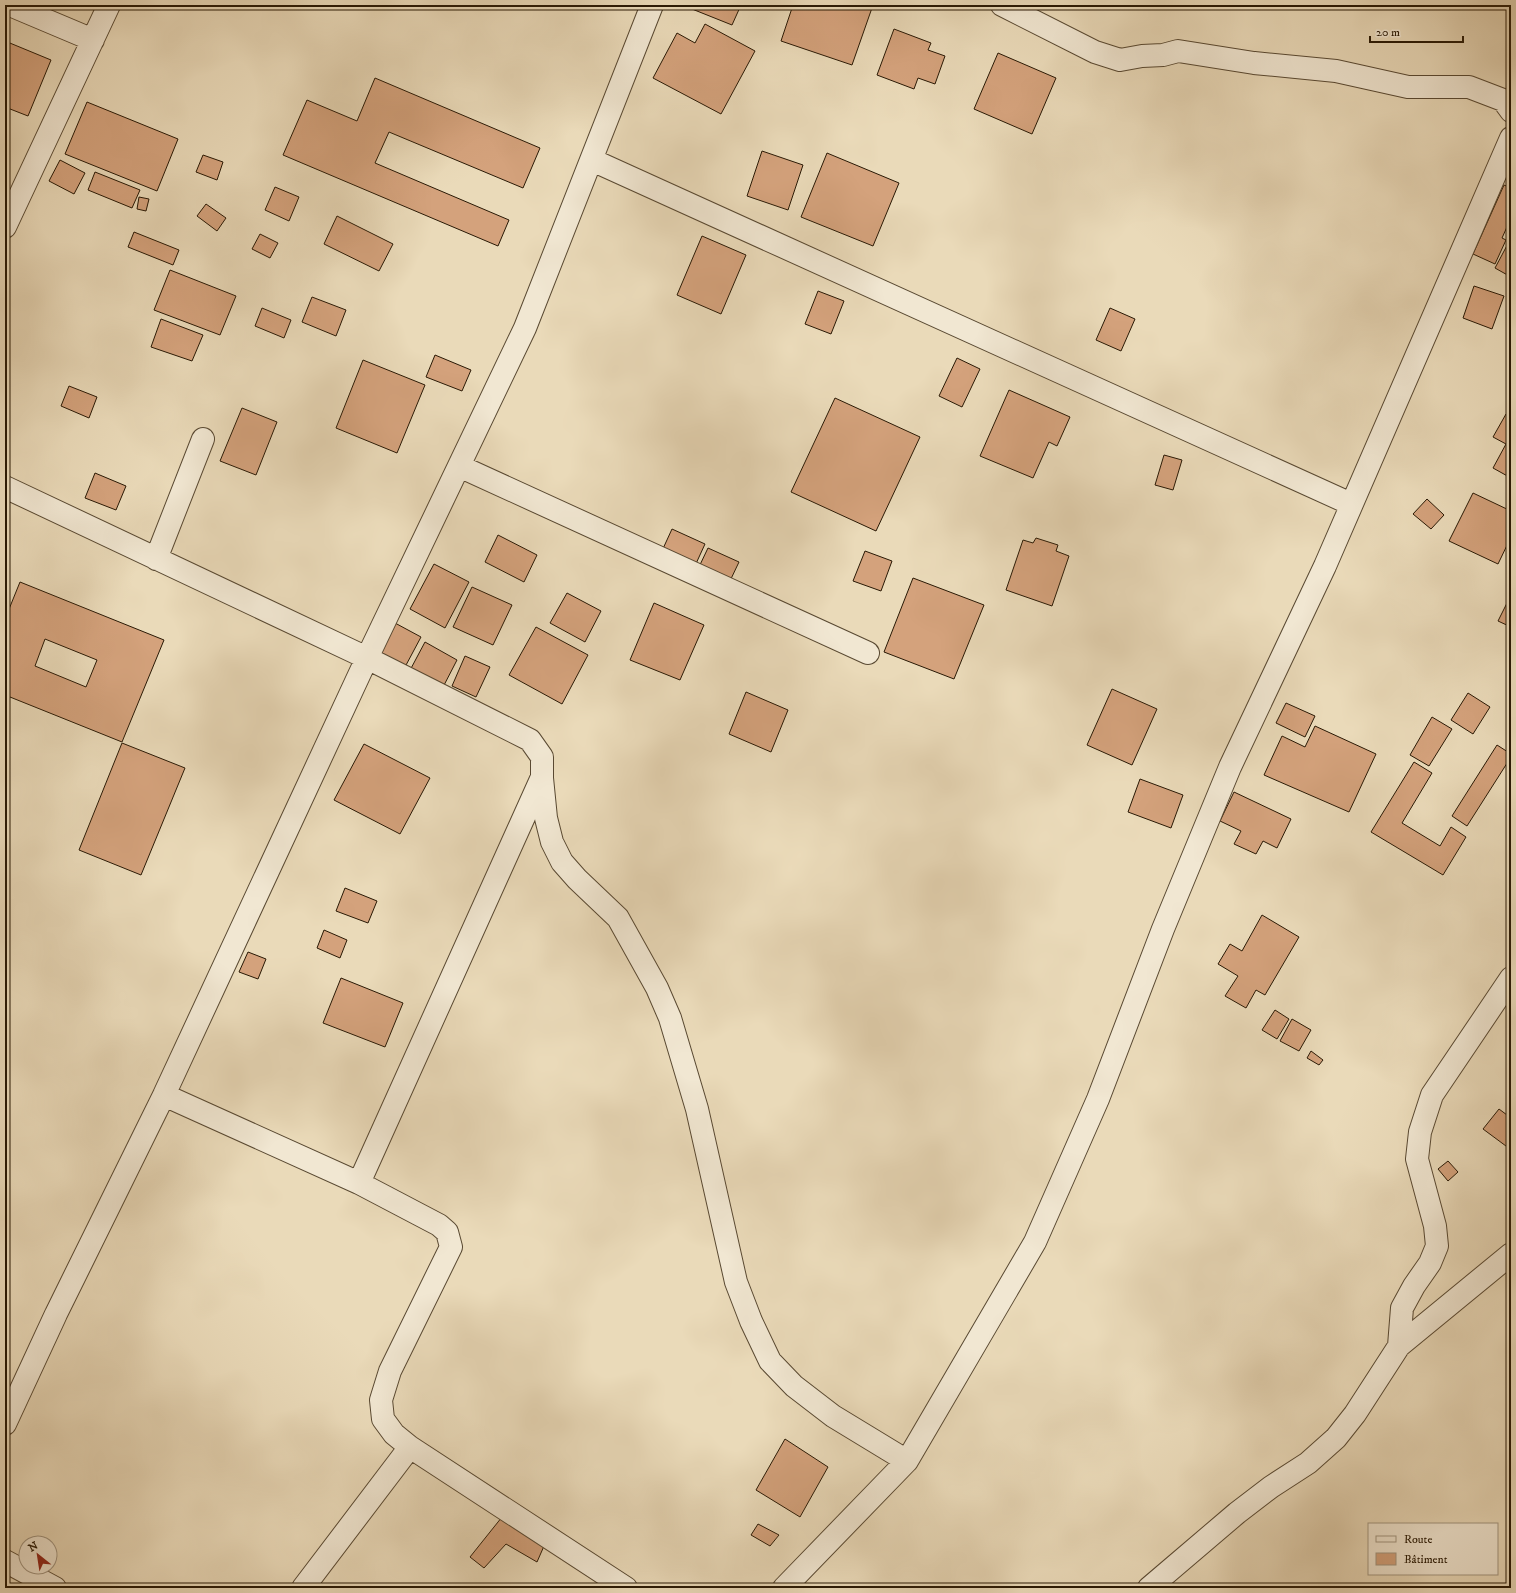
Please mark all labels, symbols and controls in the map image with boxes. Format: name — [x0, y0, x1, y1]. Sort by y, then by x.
scale bar — [1370, 18, 1463, 44]
text: 20 m — [1376, 25, 1400, 40]
legend — [1368, 1523, 1498, 1575]
text: Route — [1404, 1532, 1432, 1547]
north arrow — [18, 1535, 58, 1575]
text: N — [26, 1539, 41, 1556]
text: Bâtiment — [1404, 1552, 1448, 1567]

